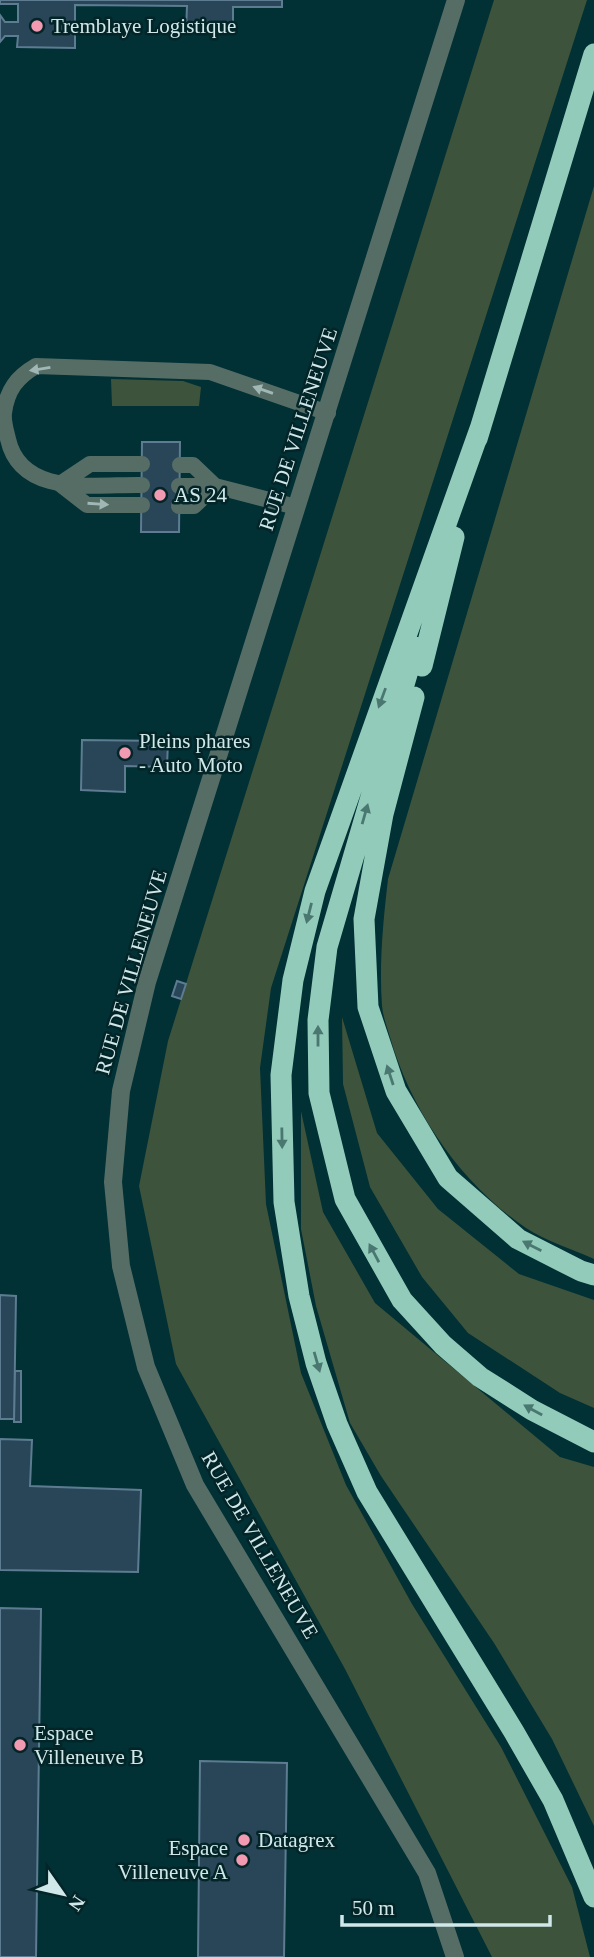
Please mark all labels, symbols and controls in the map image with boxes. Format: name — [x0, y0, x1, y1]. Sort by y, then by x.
place label: Tremblaye Logistique — [51, 14, 236, 38]
marker: Tremblaye Logistique — [29, 18, 45, 34]
street label: RUE DE VILLENEUVE — [254, 325, 342, 533]
one-way arrow — [28, 364, 50, 375]
one-way arrow — [253, 384, 274, 395]
place label: AS 24 — [174, 483, 228, 507]
marker: AS 24 — [152, 487, 168, 503]
one-way arrow — [87, 499, 109, 510]
one-way arrow — [377, 687, 388, 708]
place label: Pleins phares - Auto Moto — [139, 729, 250, 777]
marker: Pleins phares - Auto Moto — [117, 745, 133, 761]
one-way arrow — [360, 803, 371, 825]
street label: RUE DE VILLENEUVE — [90, 867, 172, 1077]
one-way arrow — [303, 902, 314, 924]
one-way arrow — [312, 1025, 324, 1047]
one-way arrow — [385, 1064, 395, 1085]
one-way arrow — [276, 1127, 288, 1149]
one-way arrow — [522, 1240, 542, 1252]
one-way arrow — [368, 1243, 380, 1263]
one-way arrow — [312, 1352, 322, 1373]
one-way arrow — [524, 1404, 543, 1416]
street label: RUE DE VILLENEUVE — [197, 1447, 323, 1643]
place label: Espace Villeneuve B — [34, 1721, 144, 1769]
marker: Espace Villeneuve B — [12, 1737, 28, 1753]
place label: Datagrex — [258, 1828, 335, 1852]
marker: Datagrex — [236, 1832, 252, 1848]
place label: Espace Villeneuve A — [118, 1836, 229, 1884]
marker: Espace Villeneuve A — [234, 1852, 250, 1868]
north arrow — [28, 1859, 98, 1929]
scale bar — [342, 1884, 550, 1928]
text: N — [64, 1892, 89, 1915]
text: 50 m — [352, 1896, 395, 1920]

